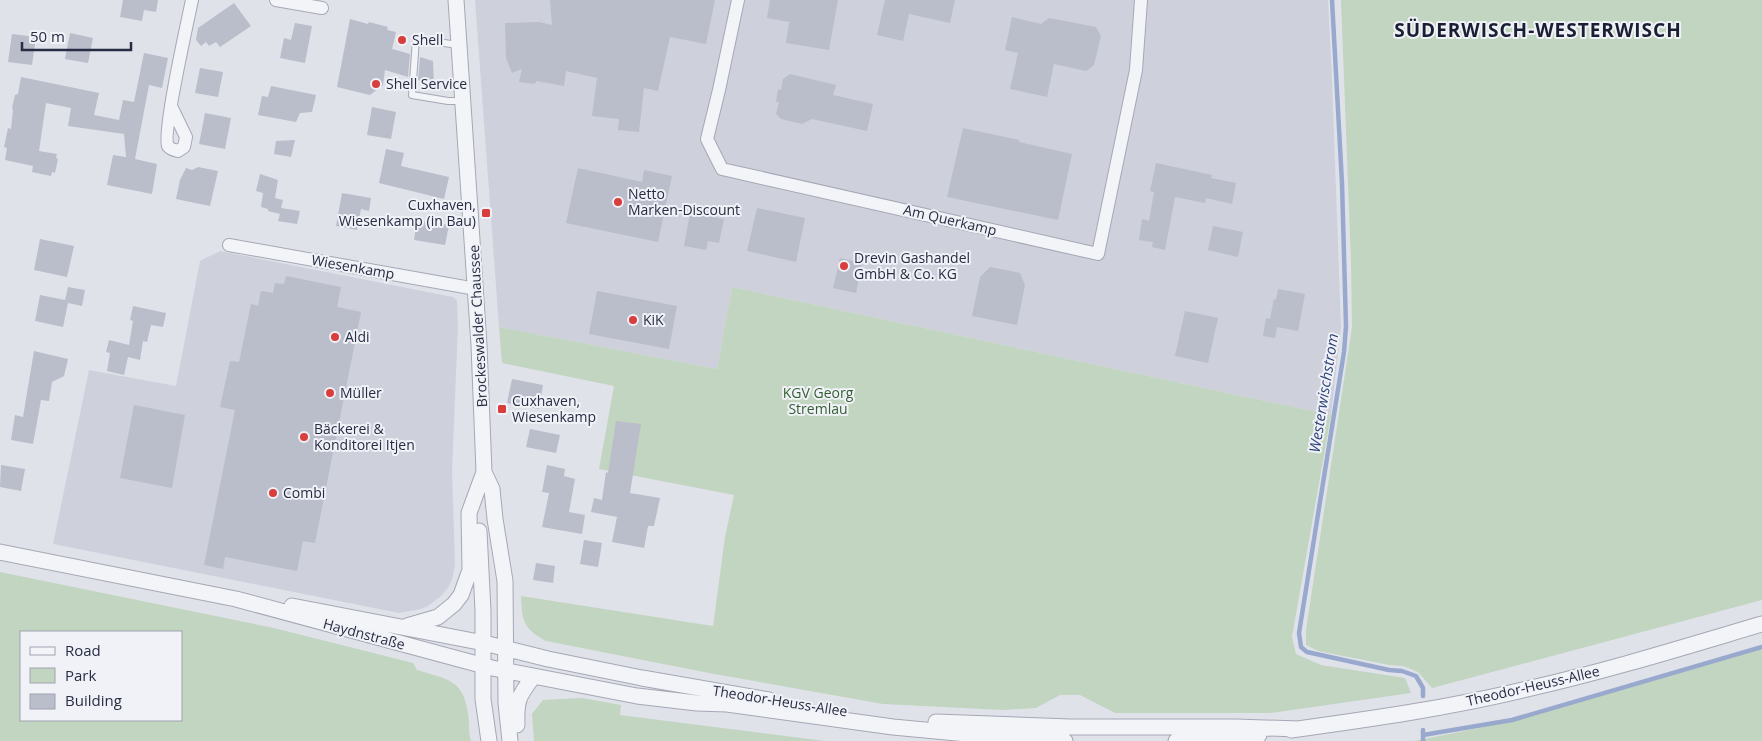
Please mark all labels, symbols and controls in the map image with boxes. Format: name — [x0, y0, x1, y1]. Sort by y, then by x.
district label: SÜDERWISCH-WESTERWISCH — [1394, 17, 1682, 43]
scale bar — [22, 20, 131, 52]
text: 50 m — [30, 26, 65, 46]
place label: Shell — [412, 30, 443, 49]
marker: Shell — [396, 34, 408, 46]
place label: Shell Service — [386, 74, 467, 93]
marker: Shell Service — [370, 78, 382, 90]
place label: Netto Marken-Discount — [628, 184, 740, 219]
place label: Cuxhaven, Wiesenkamp (in Bau) — [339, 195, 476, 230]
marker: Netto Marken-Discount — [612, 196, 624, 208]
street label: Am Querkamp — [902, 200, 999, 239]
marker: Cuxhaven, Wiesenkamp (in Bau) — [480, 207, 492, 219]
street label: Brockeswalder Chaussee — [464, 244, 491, 408]
place label: Drevin Gashandel GmbH & Co. KG — [854, 248, 970, 283]
street label: Wiesenkamp — [310, 250, 396, 283]
marker: Drevin Gashandel GmbH & Co. KG — [838, 260, 850, 272]
place label: KiK — [643, 310, 664, 329]
marker: KiK — [627, 314, 639, 326]
place label: Aldi — [345, 327, 370, 346]
marker: Aldi — [329, 331, 341, 343]
water label: Westerwischstrom — [1304, 332, 1342, 454]
place label: Müller — [340, 383, 382, 402]
park label: KGV Georg Stremlau — [783, 383, 854, 418]
marker: Müller — [324, 387, 336, 399]
place label: Cuxhaven, Wiesenkamp — [512, 391, 596, 426]
marker: Cuxhaven, Wiesenkamp — [496, 403, 508, 415]
place label: Bäckerei & Konditorei Itjen — [314, 419, 415, 454]
marker: Bäckerei & Konditorei Itjen — [298, 431, 310, 443]
place label: Combi — [283, 483, 325, 502]
marker: Combi — [267, 487, 279, 499]
street label: Haydnstraße — [321, 613, 407, 654]
legend — [20, 631, 182, 721]
text: Road — [65, 640, 101, 660]
street label: Theodor-Heuss-Allee — [1464, 661, 1601, 710]
text: Park — [65, 665, 96, 685]
street label: Theodor-Heuss-Allee — [711, 680, 849, 721]
text: Building — [65, 690, 122, 710]

